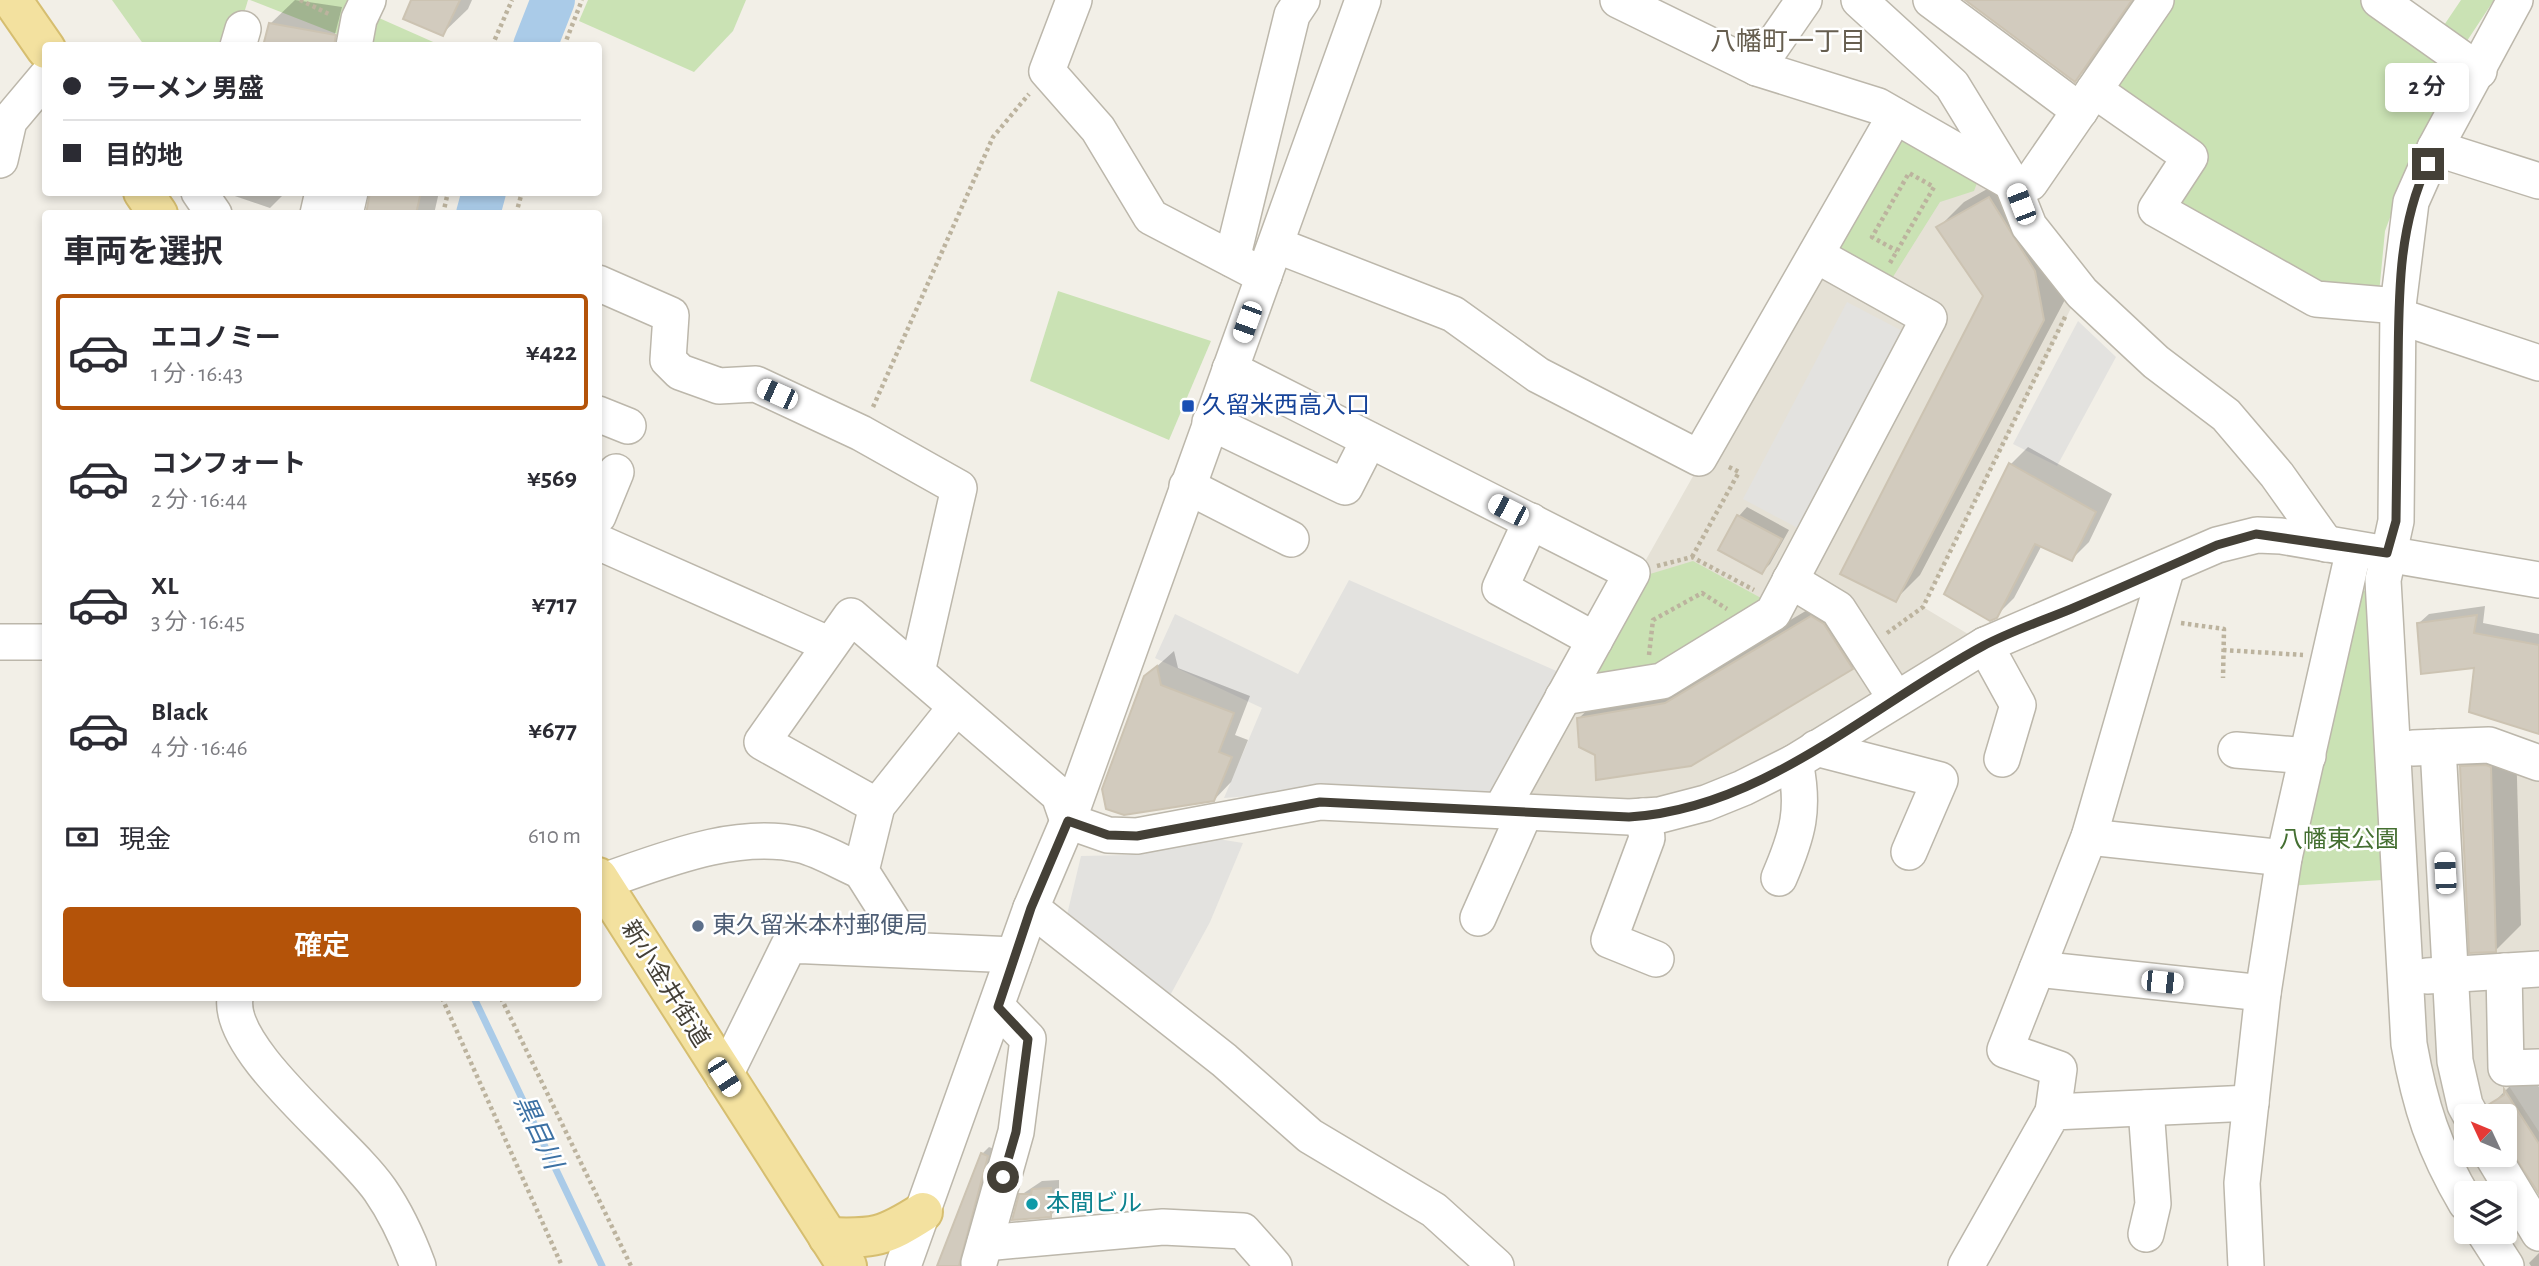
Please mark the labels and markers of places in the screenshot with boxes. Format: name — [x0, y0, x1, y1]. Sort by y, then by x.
place label: 久留米西高入口 — [1202, 392, 1370, 418]
marker: 久留米西高入口 — [1180, 398, 1196, 414]
place label: 東久留米本村郵便局 — [712, 912, 928, 938]
marker: 東久留米本村郵便局 — [690, 918, 706, 934]
place label: 本間ビル — [1046, 1190, 1142, 1216]
marker: 本間ビル — [1024, 1196, 1040, 1212]

